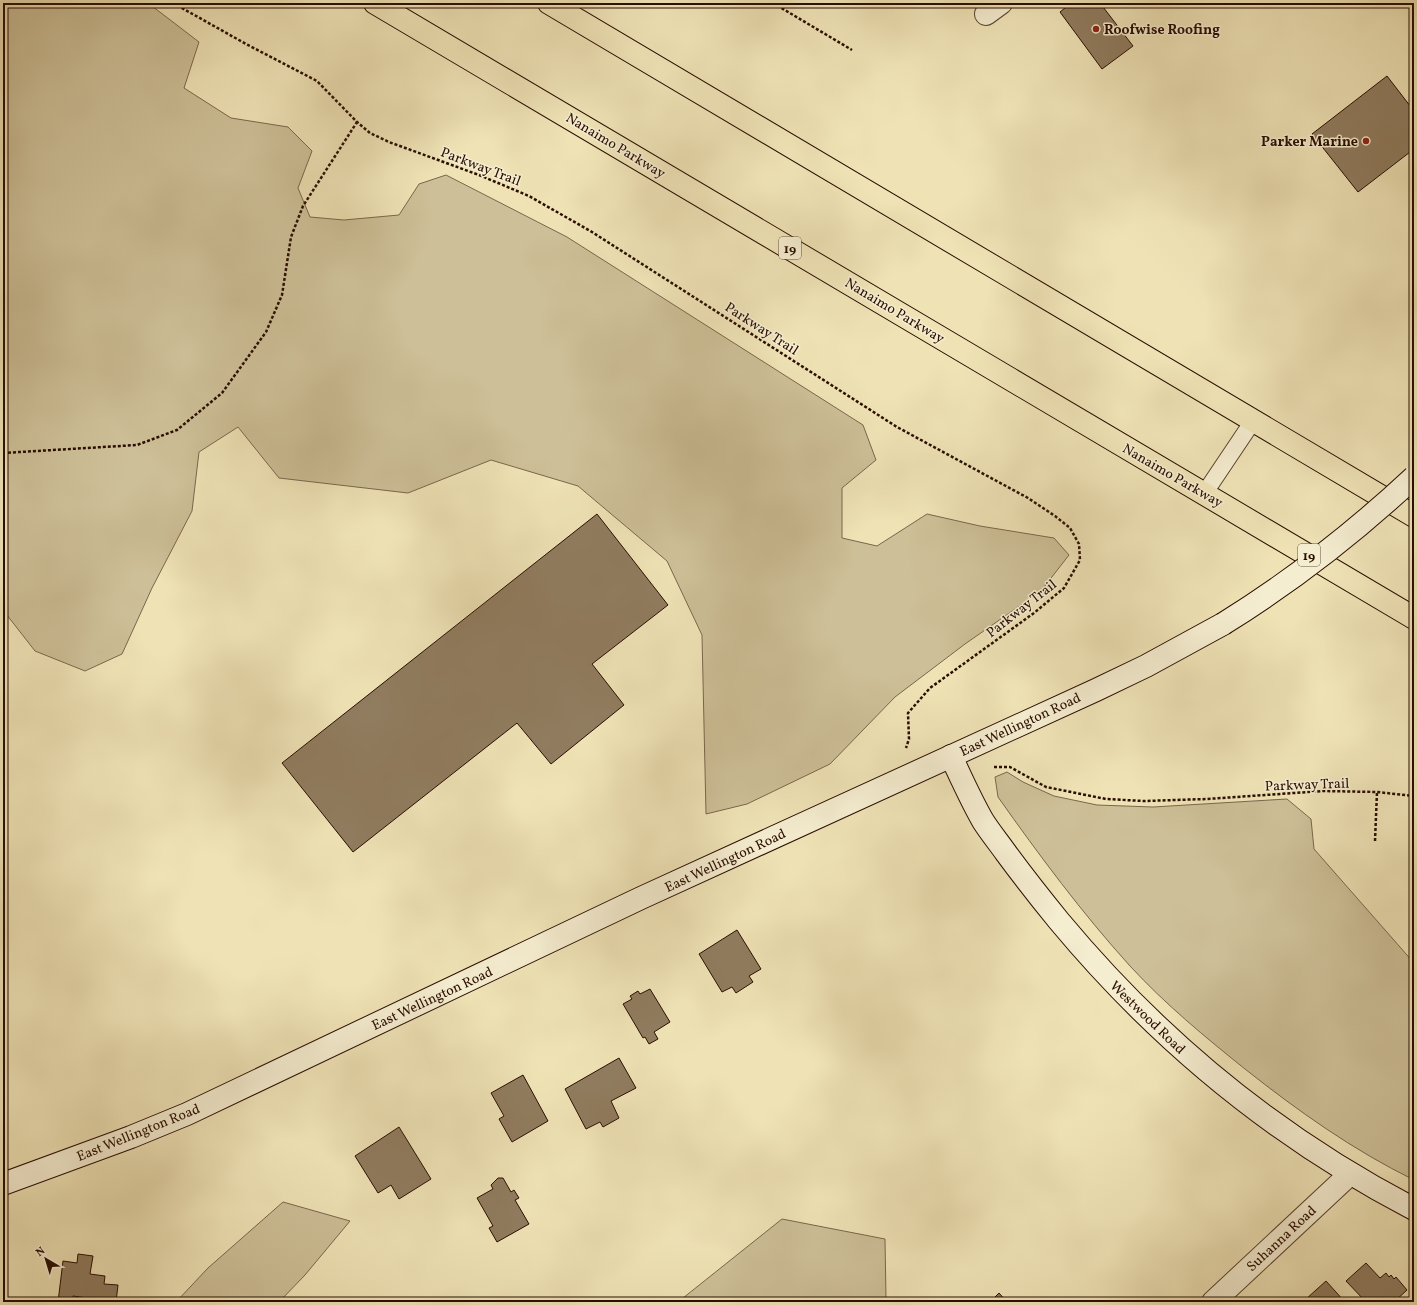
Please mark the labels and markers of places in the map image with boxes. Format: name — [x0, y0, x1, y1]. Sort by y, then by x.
place label: Roofwise Roofing — [1104, 21, 1220, 40]
marker: Roofwise Roofing — [1091, 24, 1101, 34]
place label: Parker Marine — [1261, 133, 1358, 152]
marker: Parker Marine — [1361, 136, 1371, 146]

